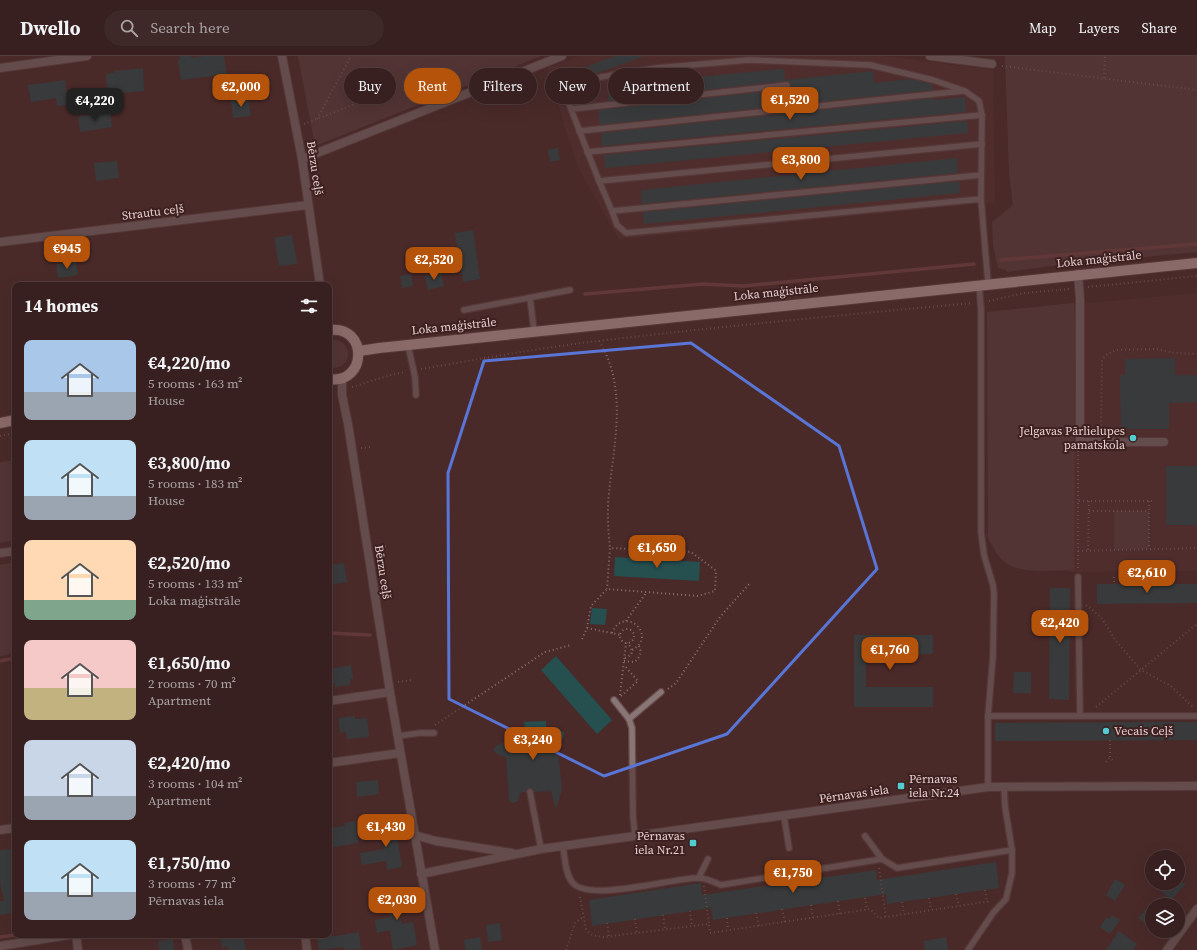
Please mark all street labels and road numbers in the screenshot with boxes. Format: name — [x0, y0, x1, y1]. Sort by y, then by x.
street label: Bērzu ceļš — [303, 140, 327, 196]
street label: Strautu ceļš — [121, 200, 185, 224]
street label: Loka maģistrāle — [1056, 247, 1142, 271]
street label: Loka maģistrāle — [733, 280, 819, 304]
street label: Loka maģistrāle — [411, 314, 497, 338]
street label: Bērzu ceļš — [371, 544, 395, 600]
street label: Pērnavas iela — [818, 781, 891, 807]

